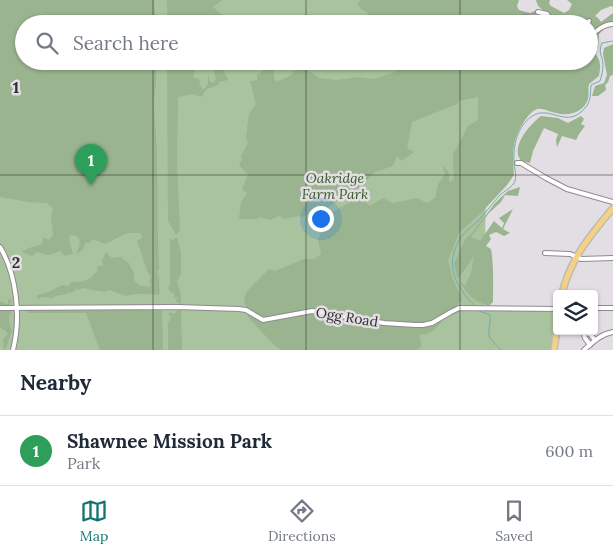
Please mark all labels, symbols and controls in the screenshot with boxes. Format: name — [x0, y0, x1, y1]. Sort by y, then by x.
search box — [15, 15, 598, 70]
icon: search — [33, 29, 61, 57]
text: Search here — [73, 31, 179, 55]
text: 1 — [13, 77, 19, 97]
pin: 1 — [75, 144, 107, 185]
park label: Oakridge Farm Park — [302, 169, 368, 203]
your location — [308, 206, 334, 232]
text: 2 — [12, 252, 20, 272]
map controls — [553, 290, 598, 335]
button: layers — [553, 290, 598, 335]
street label: Ogg Road — [315, 303, 379, 331]
text: Nearby — [20, 369, 91, 396]
text: Shawnee Mission Park — [67, 429, 272, 453]
text: 1 — [33, 441, 39, 461]
text: 600 m — [545, 441, 593, 461]
text: Park — [67, 453, 100, 473]
tab: Map — [80, 497, 108, 545]
tab: Directions — [268, 497, 336, 545]
tab: Saved — [495, 497, 533, 545]

